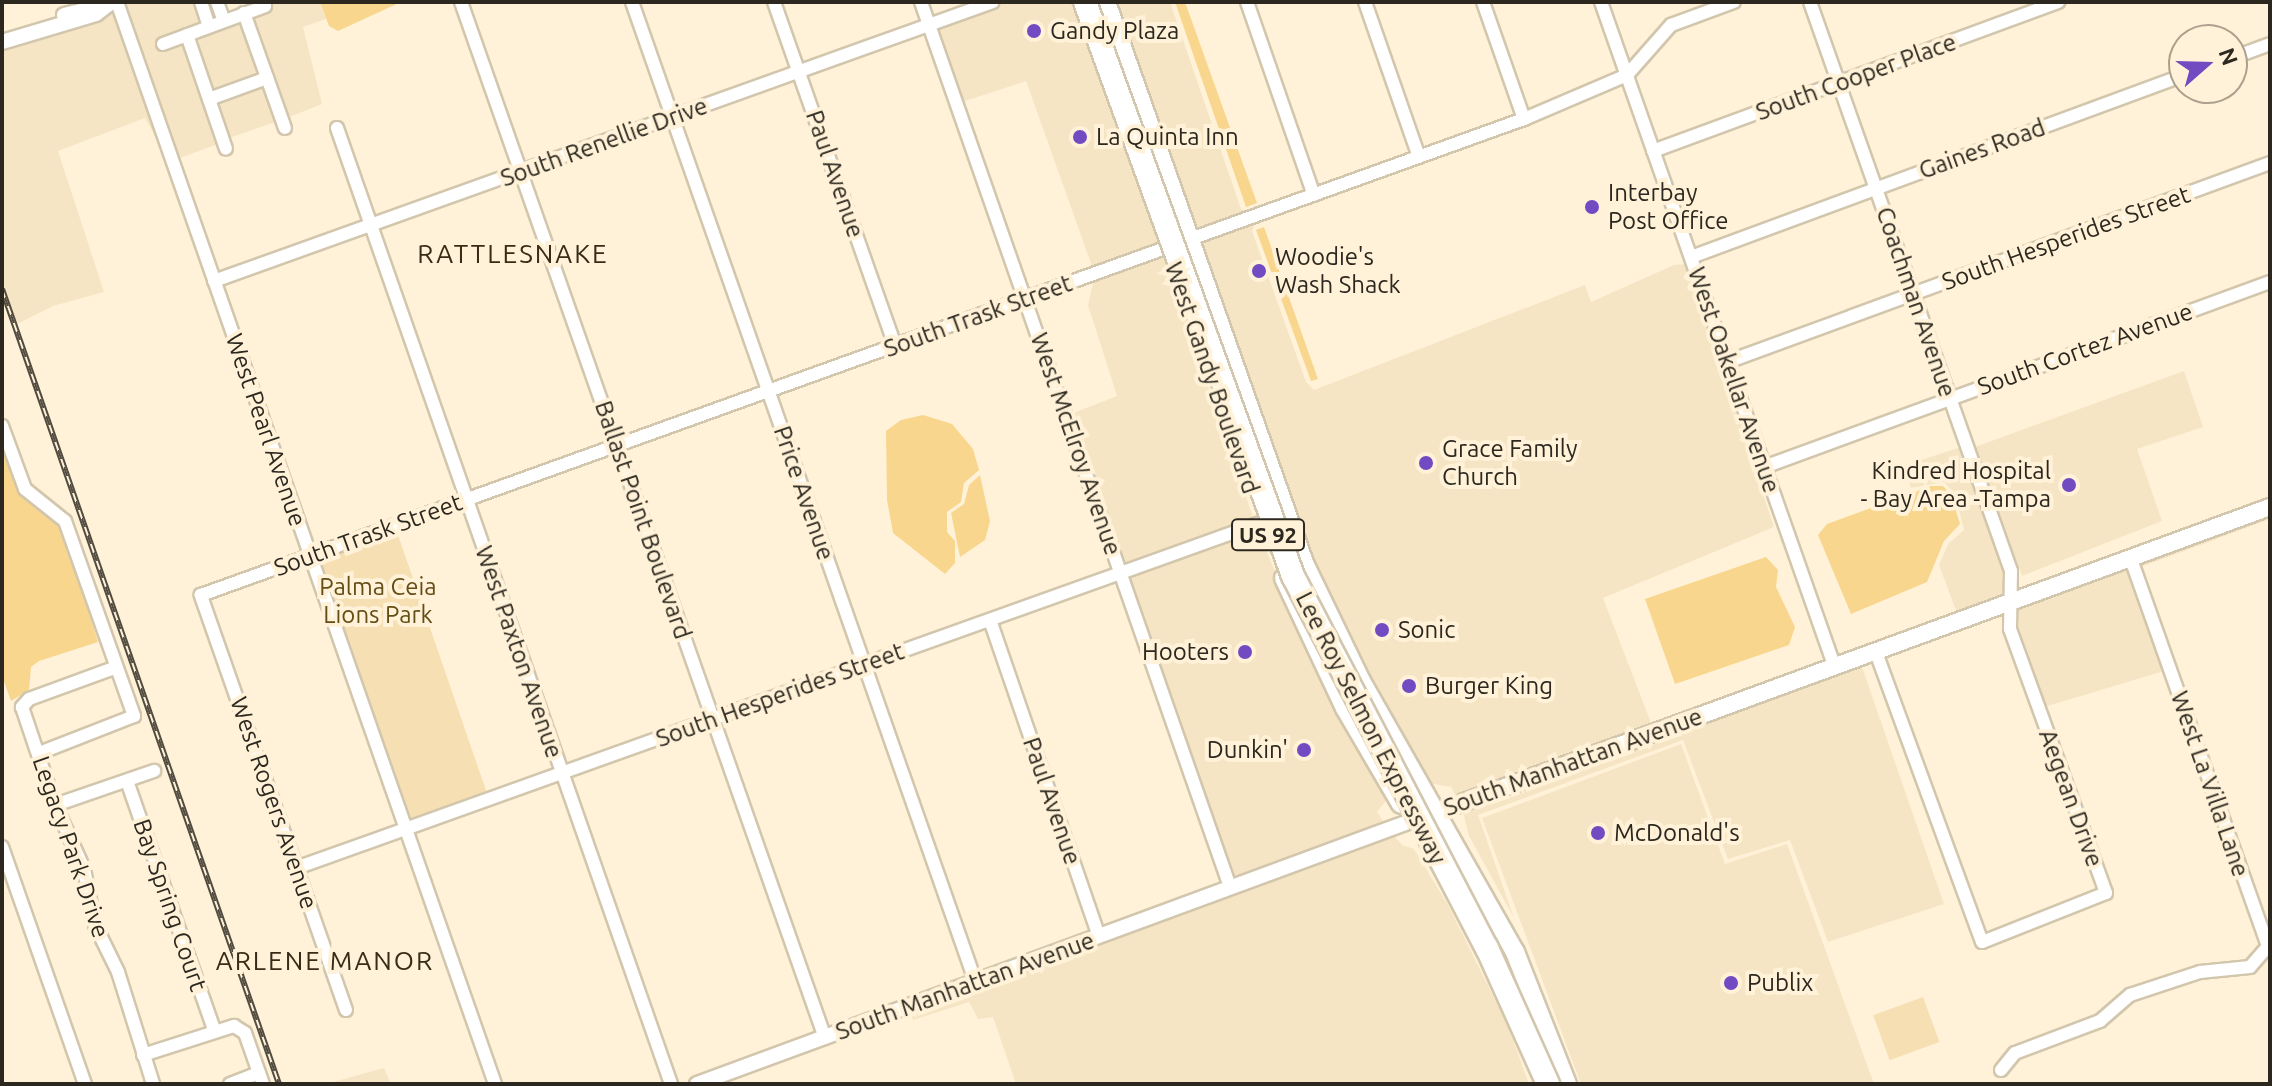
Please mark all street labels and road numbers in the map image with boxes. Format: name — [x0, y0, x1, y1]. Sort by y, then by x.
street label: South Cooper Place — [1752, 27, 1960, 127]
street label: South Renellie Drive — [497, 91, 711, 193]
street label: Paul Avenue — [800, 107, 870, 241]
street label: Gaines Road — [1915, 113, 2049, 185]
street label: South Hesperides Street — [1938, 180, 2194, 296]
street label: Coachman Avenue — [1870, 203, 1962, 401]
street label: West Gandy Boulevard — [1159, 258, 1265, 498]
street label: West Oakellar Avenue — [1682, 263, 1786, 497]
street label: South Trask Street — [880, 269, 1076, 363]
street label: South Cortez Avenue — [1974, 297, 2196, 401]
street label: West McElroy Avenue — [1024, 329, 1128, 559]
street label: West Pearl Avenue — [220, 330, 312, 530]
street label: Ballast Point Boulevard — [589, 397, 697, 643]
street label: Price Avenue — [768, 422, 840, 564]
street label: South Trask Street — [270, 488, 466, 582]
road number: US 92 — [1230, 517, 1306, 553]
street label: West Paxton Avenue — [469, 542, 569, 762]
street label: Lee Roy Selmon Expressway — [1290, 587, 1452, 869]
street label: South Hesperides Street — [652, 637, 908, 753]
street label: West La Villa Lane — [2165, 687, 2255, 881]
street label: West Rogers Avenue — [224, 693, 324, 913]
street label: South Manhattan Avenue — [1440, 702, 1706, 822]
street label: Aegean Drive — [2033, 725, 2109, 871]
street label: Paul Avenue — [1017, 734, 1087, 868]
street label: Legacy Park Drive — [26, 752, 116, 942]
street label: Bay Spring Court — [127, 815, 213, 995]
street label: South Manhattan Avenue — [832, 926, 1098, 1046]

